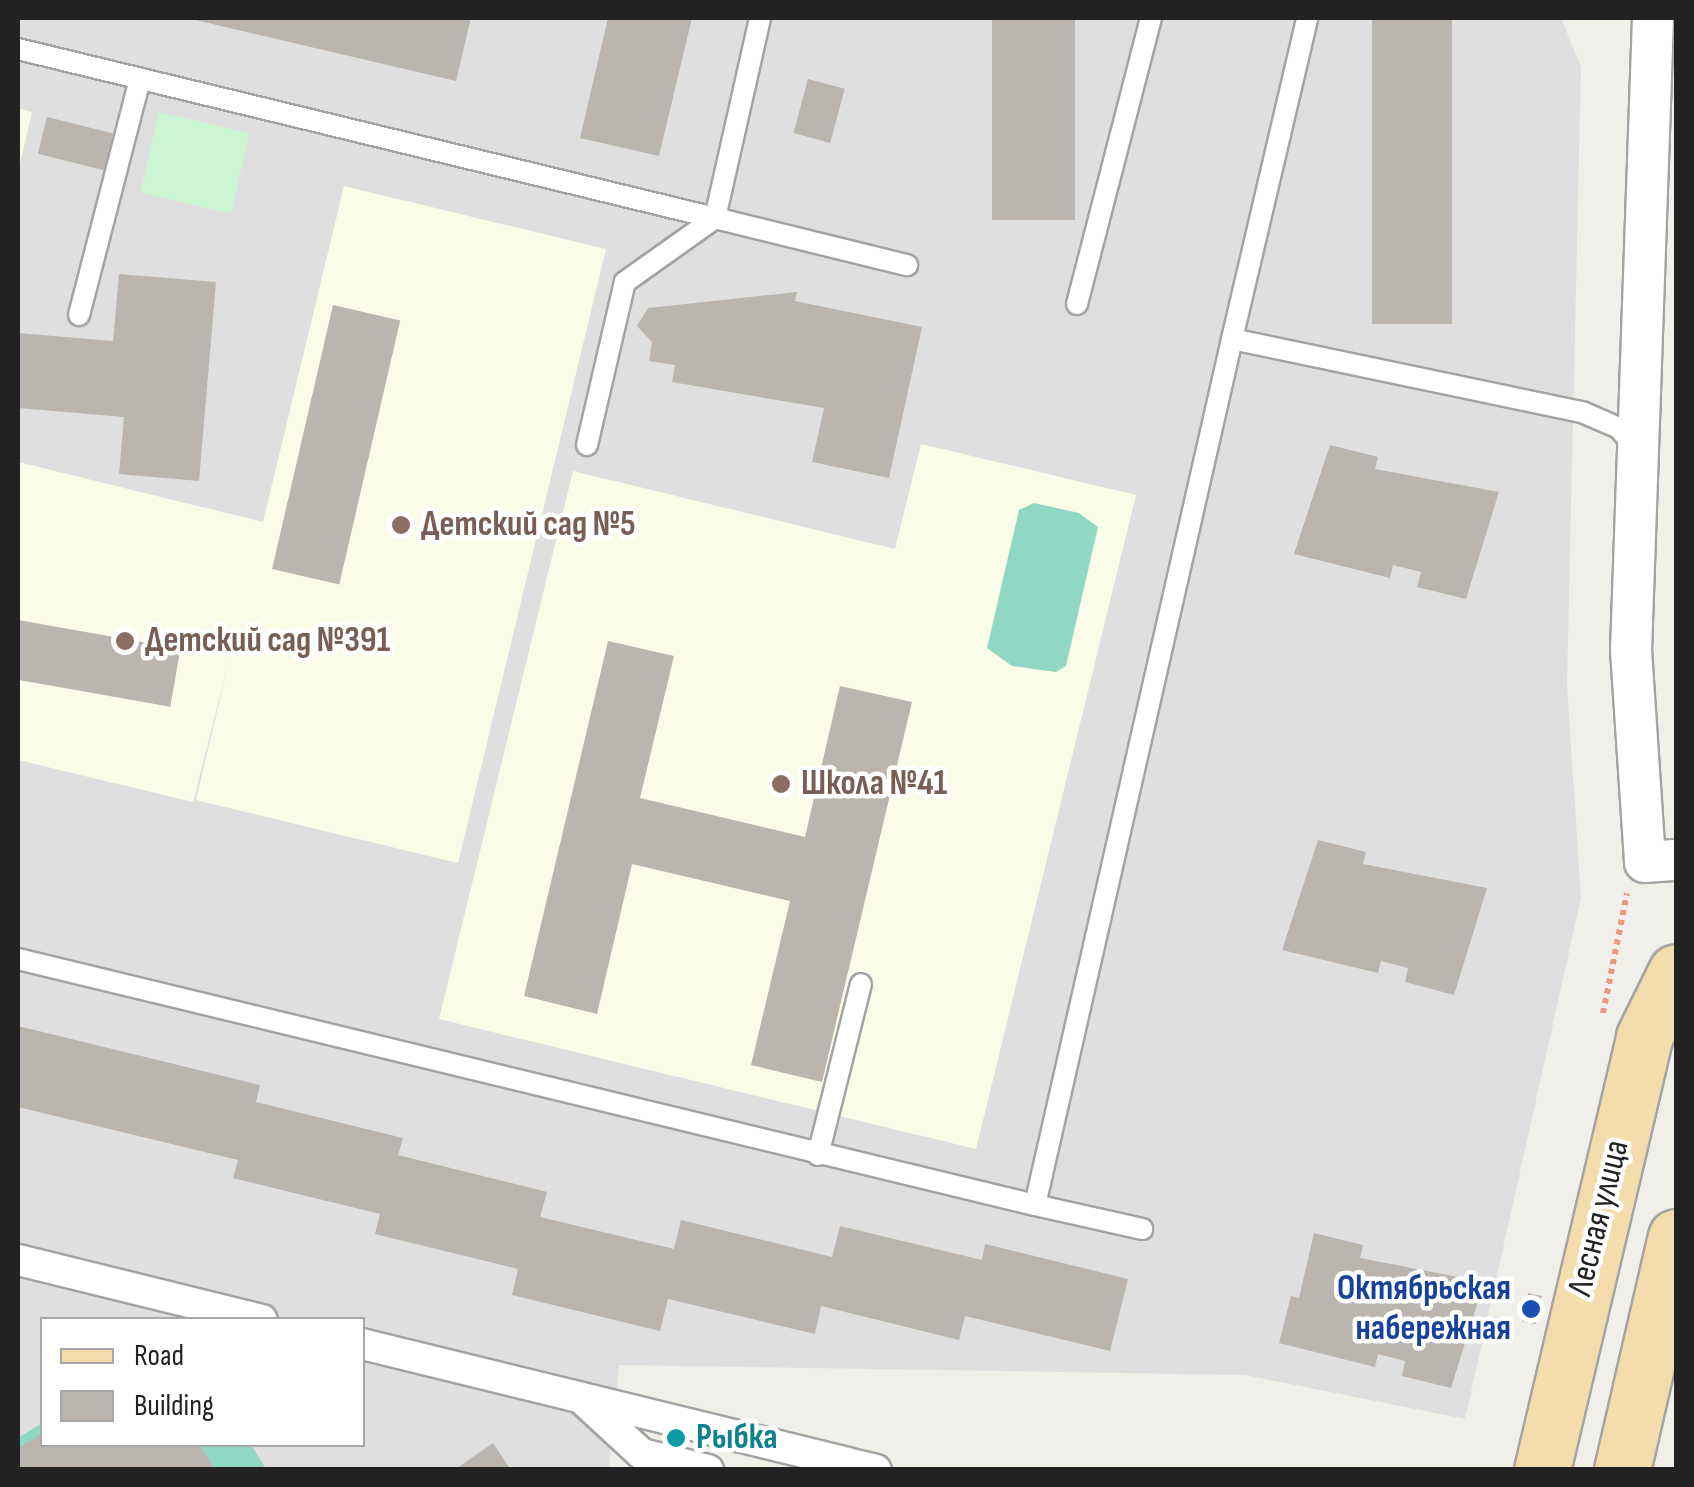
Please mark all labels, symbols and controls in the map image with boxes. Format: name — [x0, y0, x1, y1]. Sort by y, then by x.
place label: Детский сад №5 — [421, 504, 636, 546]
marker: Детский сад №5 — [390, 514, 412, 536]
place label: Детский сад №391 — [145, 620, 390, 662]
marker: Детский сад №391 — [114, 630, 136, 652]
place label: Школа №41 — [801, 763, 947, 805]
marker: Школа №41 — [770, 773, 792, 795]
street label: Лесная улица — [1559, 1136, 1639, 1300]
place label: Октябрьская набережная — [1337, 1268, 1511, 1350]
marker: Октябрьская набережная — [1520, 1298, 1542, 1320]
legend — [40, 1317, 365, 1447]
text: Road — [134, 1338, 184, 1374]
text: Building — [134, 1388, 214, 1424]
place label: Рыбка — [696, 1417, 777, 1459]
marker: Рыбка — [665, 1427, 687, 1449]

